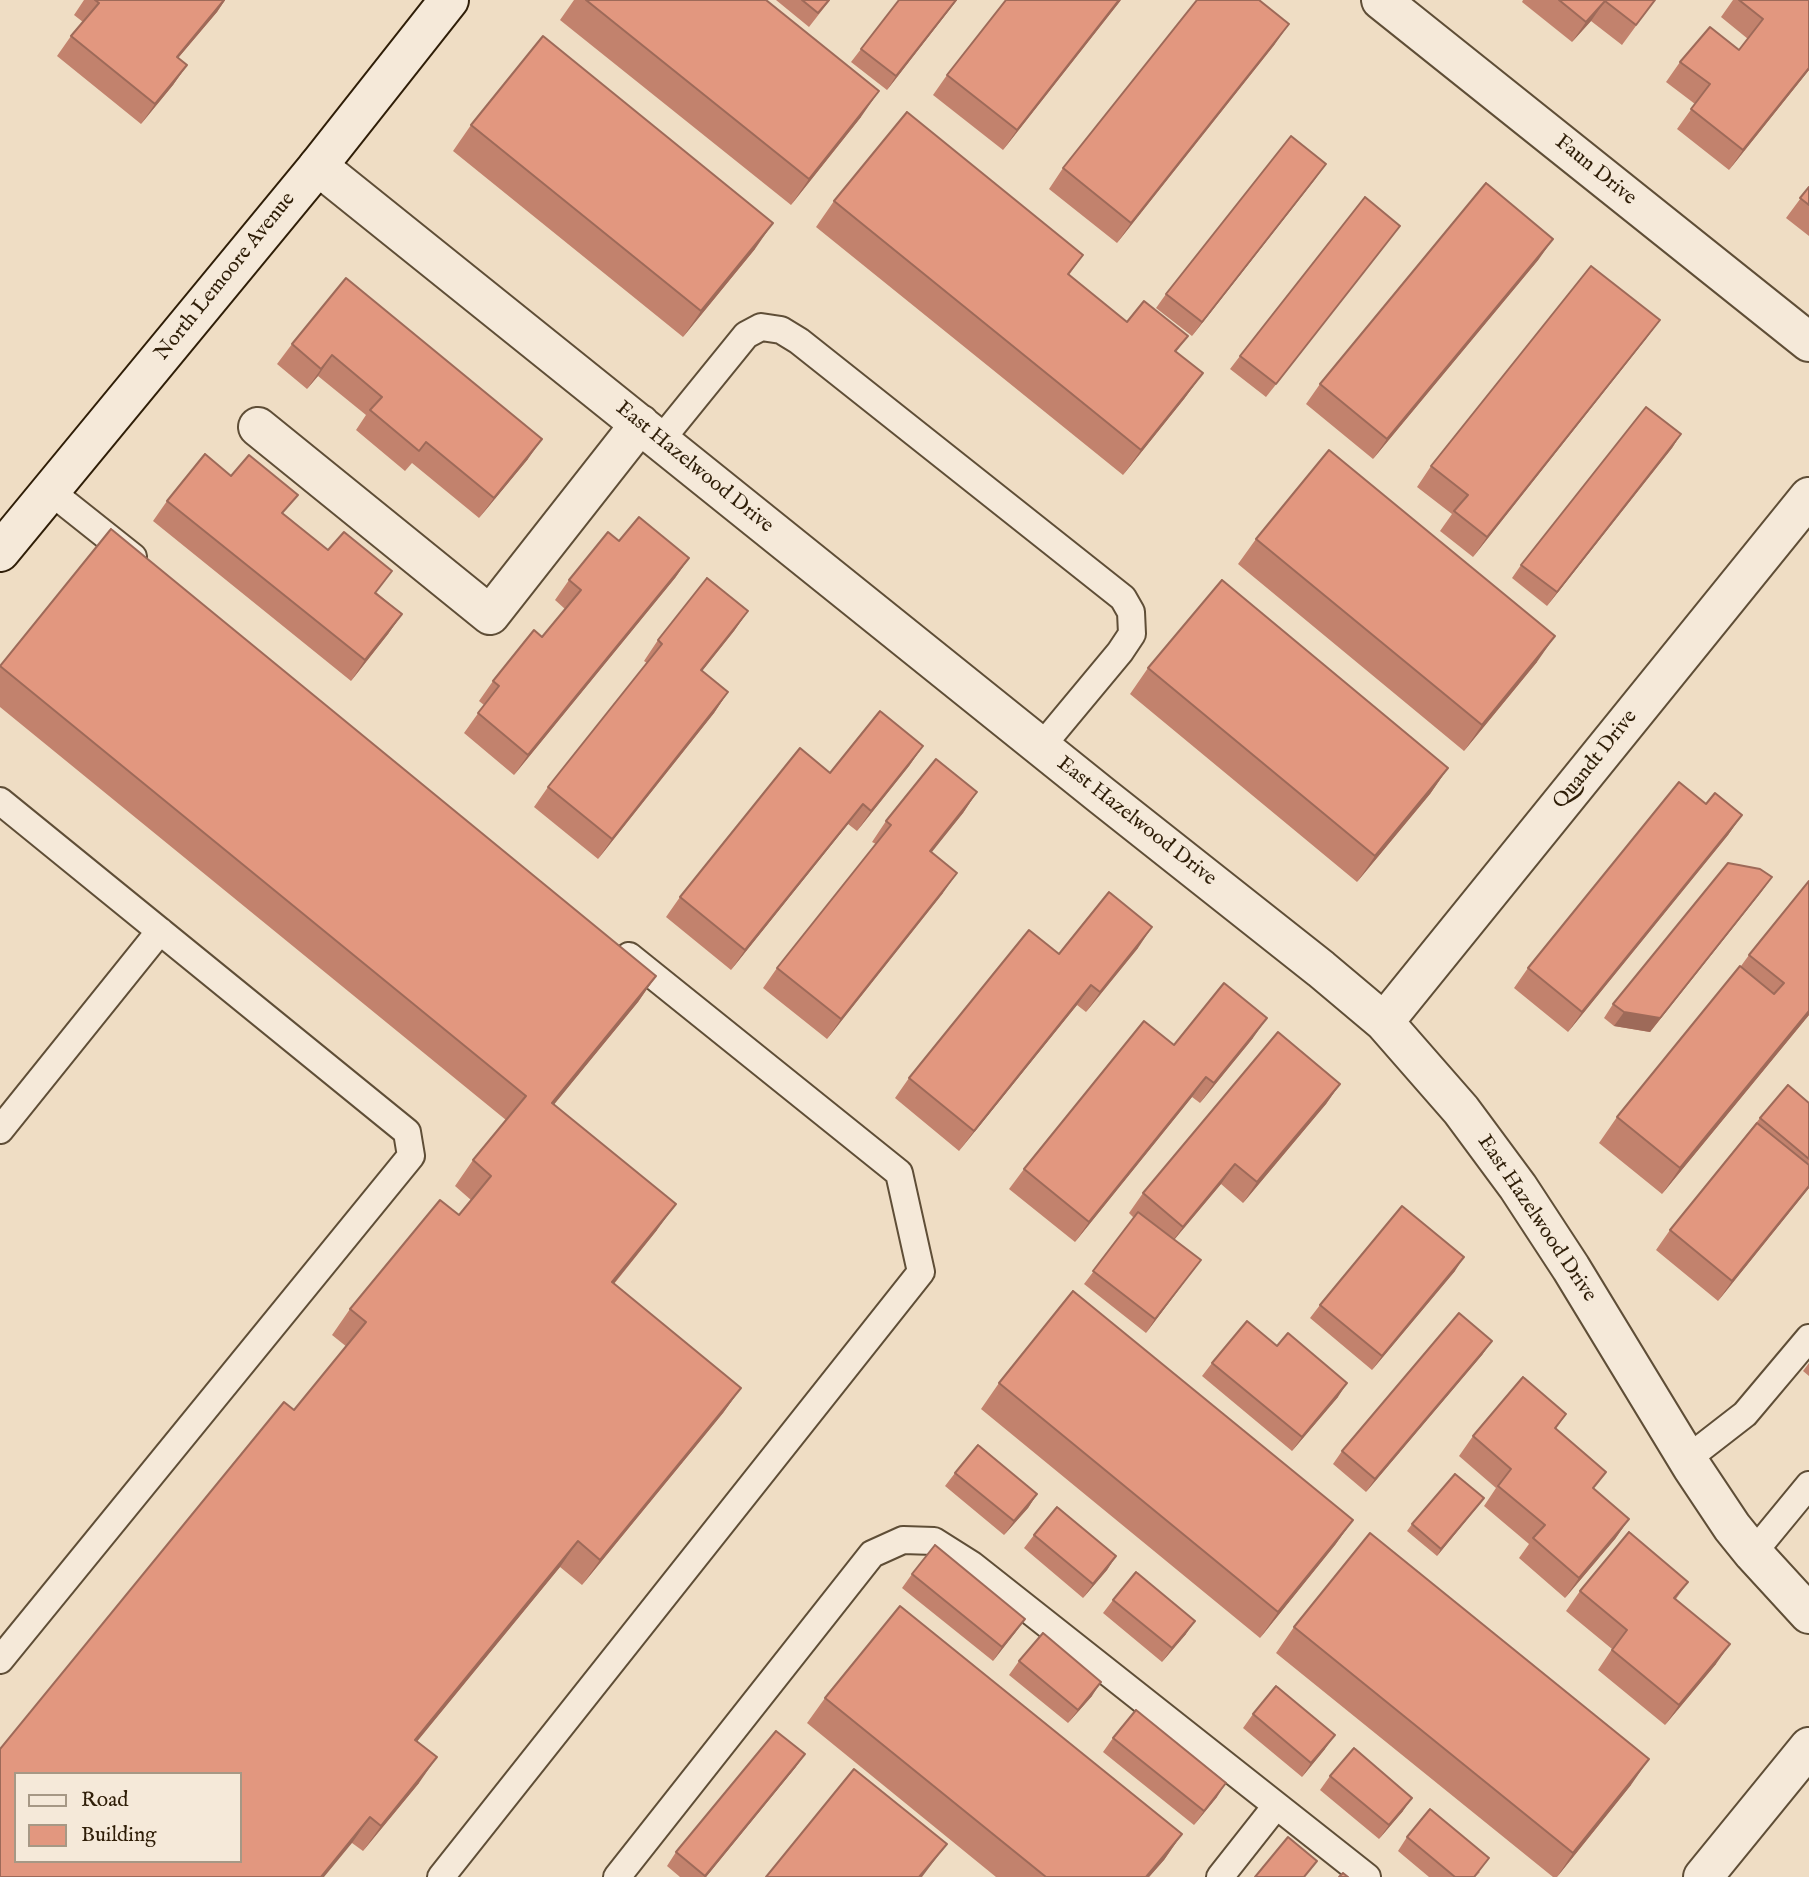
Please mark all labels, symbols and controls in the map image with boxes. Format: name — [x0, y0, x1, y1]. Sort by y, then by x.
street label: Faun Drive — [1549, 130, 1641, 212]
street label: North Lemoore Avenue — [150, 188, 302, 366]
street label: East Hazelwood Drive — [610, 397, 778, 539]
street label: Quandt Drive — [1548, 705, 1644, 815]
street label: East Hazelwood Drive — [1051, 752, 1221, 892]
street label: East Hazelwood Drive — [1471, 1131, 1601, 1307]
legend — [14, 1772, 242, 1863]
text: Road — [81, 1787, 128, 1814]
text: Building — [81, 1822, 156, 1849]

